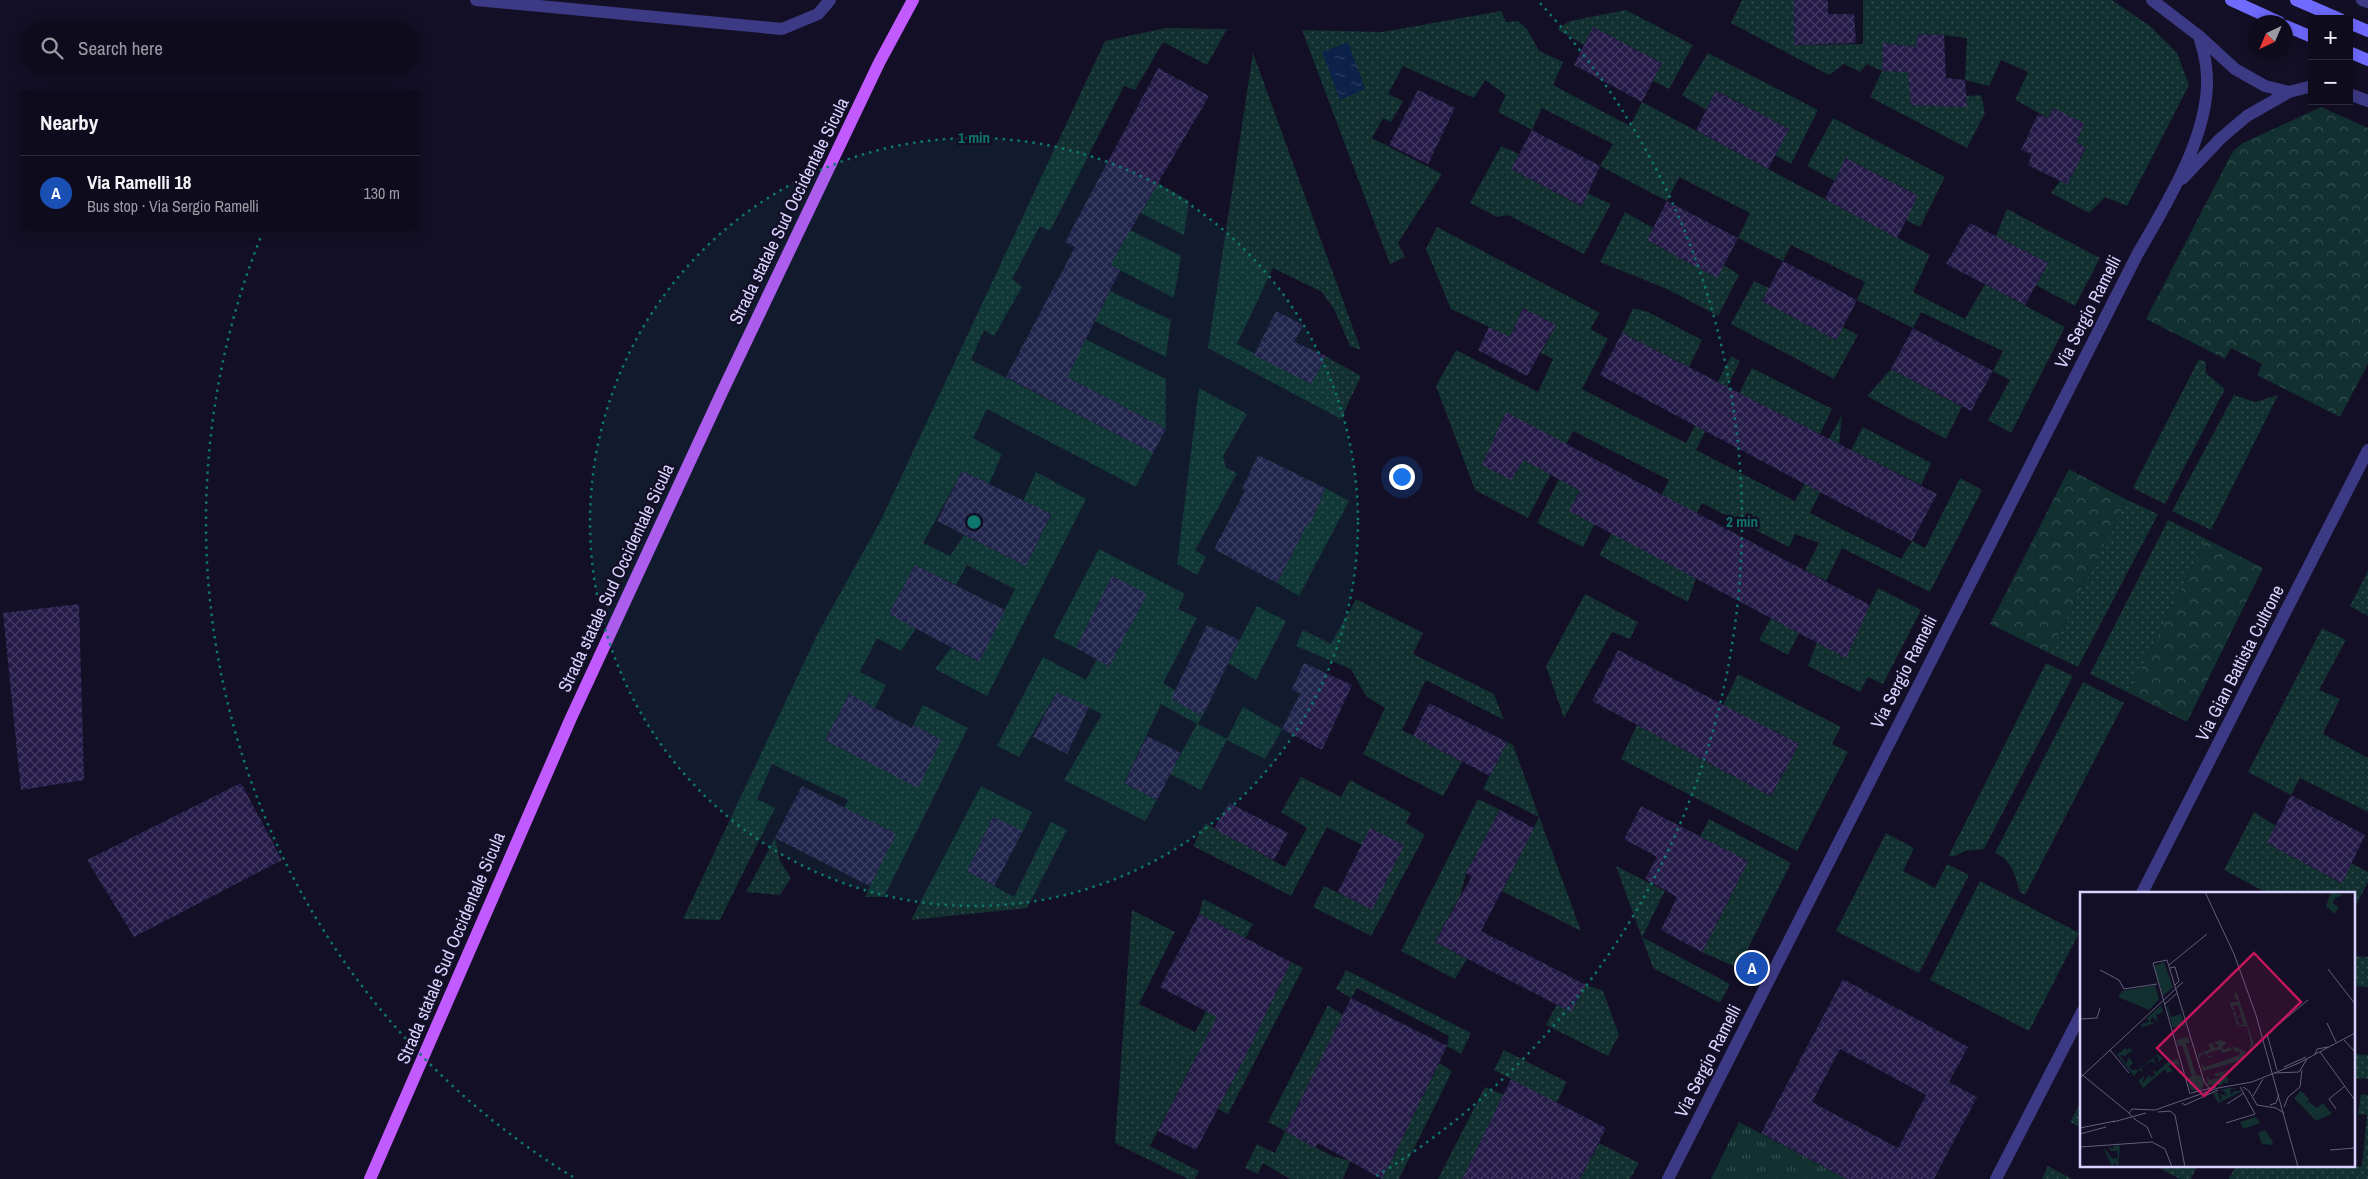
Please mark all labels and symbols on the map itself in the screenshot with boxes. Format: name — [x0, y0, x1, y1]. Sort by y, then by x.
north arrow — [2248, 15, 2293, 60]
street label: Strada statale Sud Occidentale Sicula — [723, 93, 854, 328]
text: 1 min — [958, 127, 990, 148]
street label: Via Sergio Ramelli — [2048, 251, 2127, 373]
street label: Strada statale Sud Occidentale Sicula — [552, 459, 680, 696]
your location — [1389, 464, 1415, 490]
text: 2 min — [1726, 511, 1758, 532]
centre of rings — [965, 513, 983, 531]
street label: Via Gian Battista Cultrone — [2189, 580, 2290, 745]
street label: Via Sergio Ramelli — [1864, 611, 1943, 733]
street label: Strada statale Sud Occidentale Sicula — [390, 828, 511, 1068]
inset map — [2080, 892, 2356, 1166]
pin: A — [1736, 949, 1768, 987]
street label: Via Sergio Ramelli — [1668, 1000, 1747, 1122]

